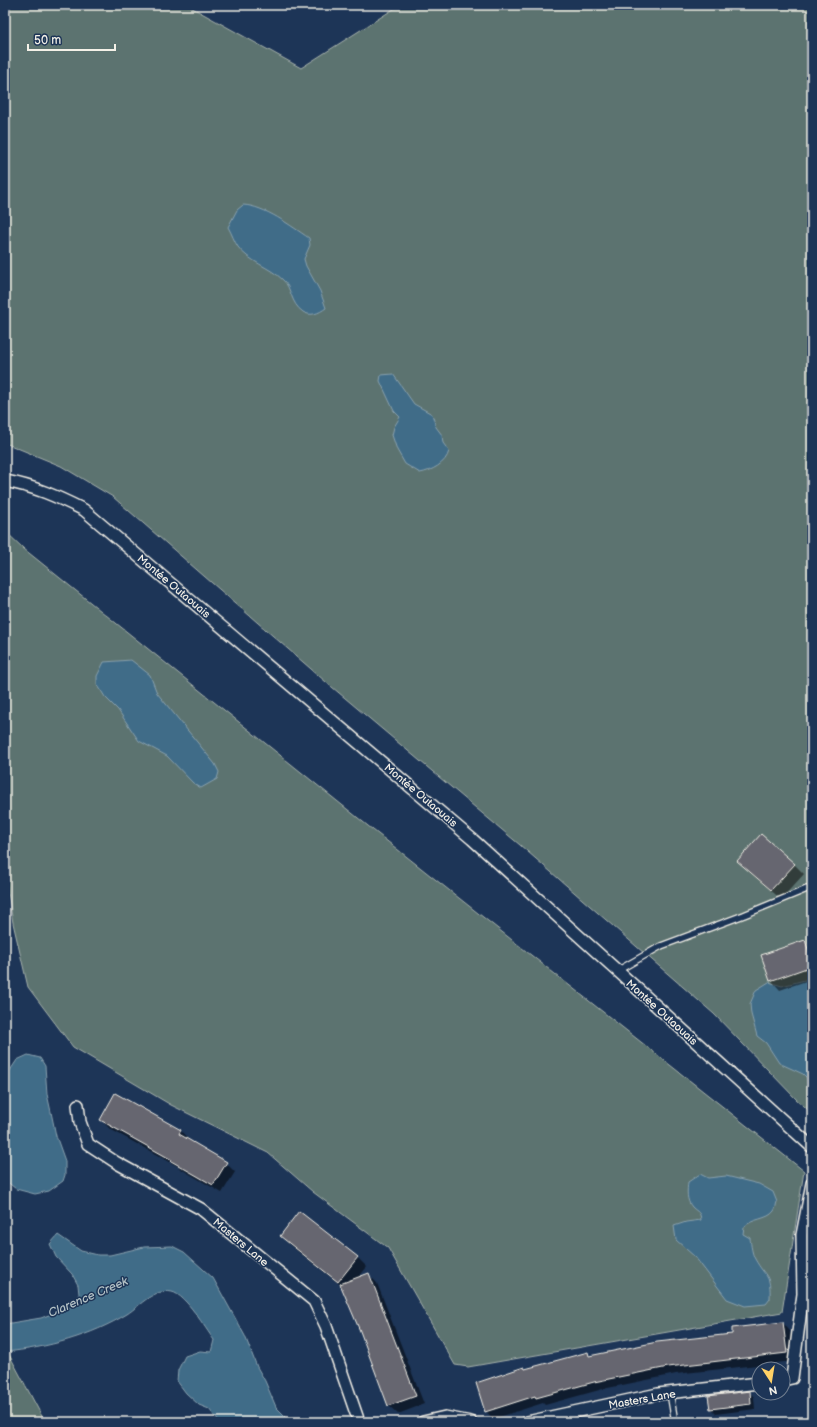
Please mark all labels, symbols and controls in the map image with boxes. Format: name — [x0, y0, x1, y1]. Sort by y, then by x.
scale bar — [28, 26, 115, 52]
text: 50 m — [34, 33, 61, 48]
street label: Montée Outaouais — [134, 552, 213, 621]
street label: Montée Outaouais — [381, 761, 460, 830]
street label: Montée Outaouais — [623, 977, 700, 1048]
street label: Masters Lane — [210, 1216, 271, 1270]
water label: Clarence Creek — [46, 1273, 131, 1321]
north arrow — [751, 1361, 791, 1401]
text: N — [768, 1383, 778, 1398]
street label: Masters Lane — [607, 1387, 677, 1412]

